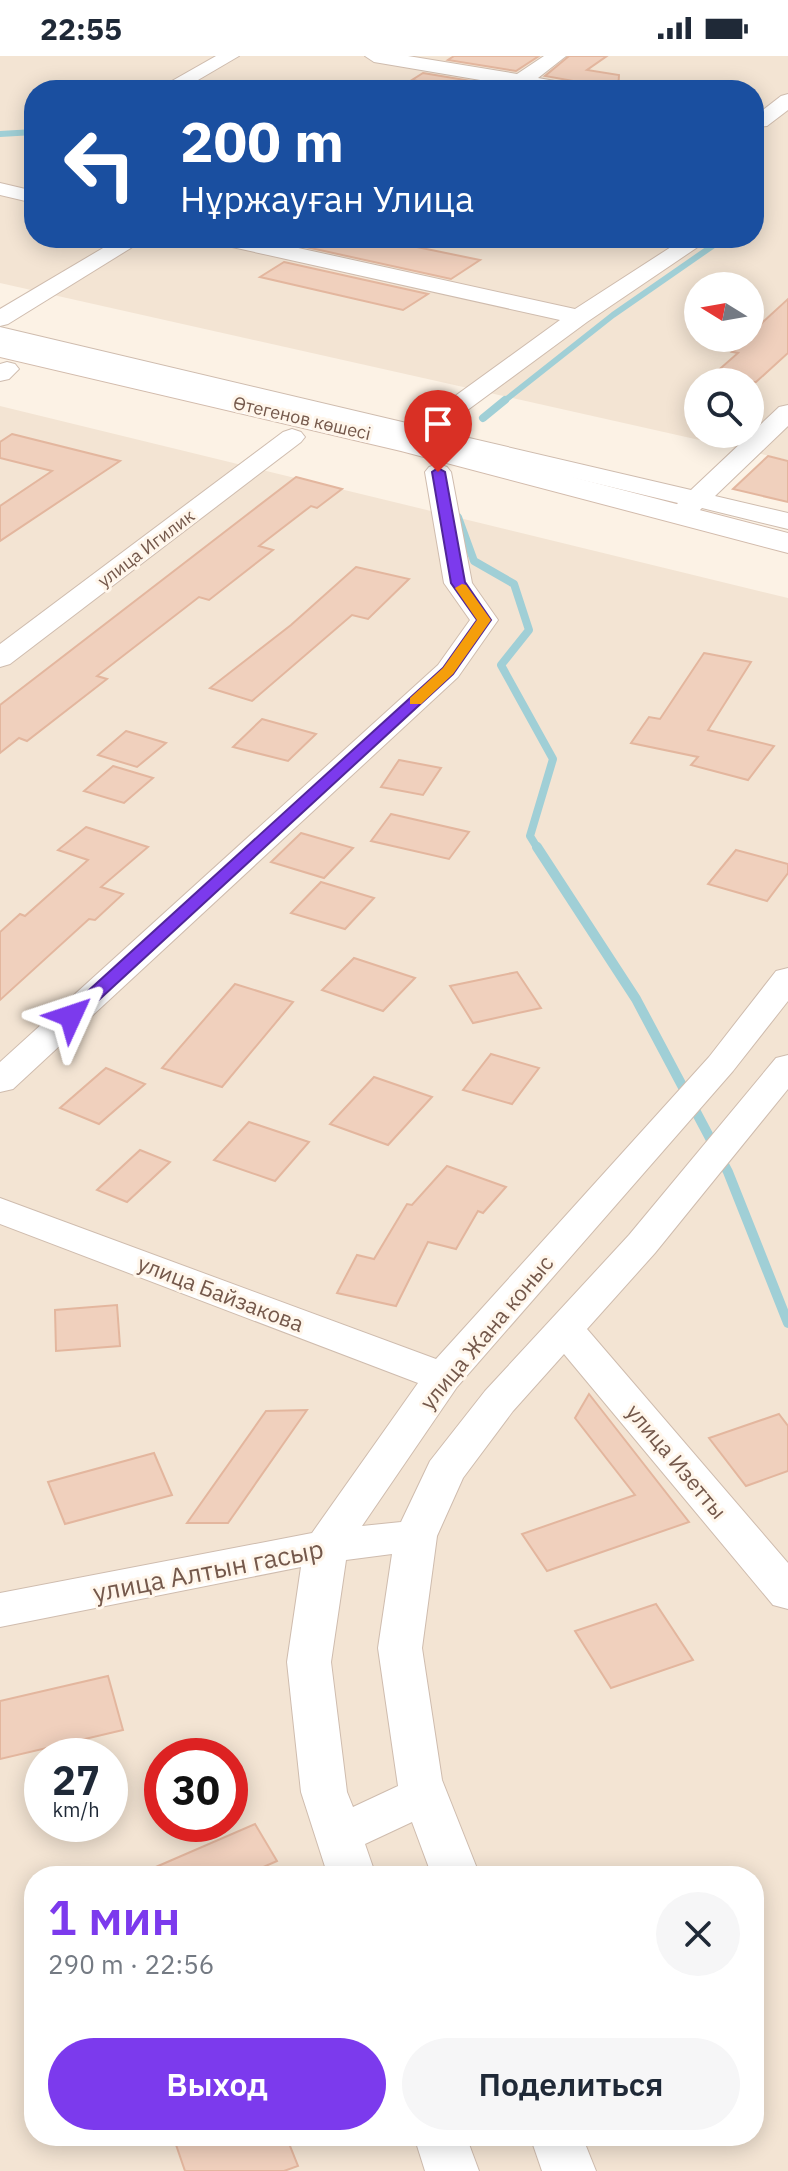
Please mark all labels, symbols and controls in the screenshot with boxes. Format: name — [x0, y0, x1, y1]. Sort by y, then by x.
text: 22:55 — [40, 9, 122, 48]
text: 200 m — [180, 105, 344, 177]
icon: left — [48, 112, 152, 216]
text: Нұржауған Улица — [180, 175, 474, 222]
north arrow — [684, 272, 764, 352]
map controls — [684, 272, 764, 448]
button: search — [684, 368, 764, 448]
pin — [404, 390, 472, 472]
street label: Өтегенов көшесі — [231, 391, 373, 445]
icon: arrive — [416, 402, 460, 446]
street label: улица Игилик — [93, 504, 199, 592]
position arrow — [29, 974, 113, 1058]
street label: улица Байзакова — [134, 1248, 308, 1338]
street label: улица Жана коныс — [413, 1249, 559, 1415]
street label: улица Изетты — [620, 1398, 734, 1524]
street label: улица Алтын гасыр — [90, 1531, 326, 1609]
speed limit sign: 30 — [144, 1738, 248, 1842]
text: 27 — [52, 1754, 100, 1806]
text: km/h — [52, 1796, 100, 1823]
text: 1 мин — [48, 1886, 181, 1948]
button: close — [656, 1892, 740, 1976]
text: 290 m · 22:56 — [48, 1947, 214, 1981]
button: Выход — [48, 2038, 386, 2130]
button: Поделиться — [402, 2038, 740, 2130]

